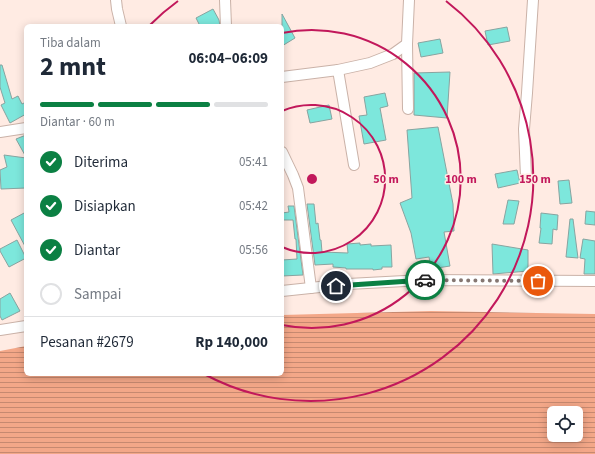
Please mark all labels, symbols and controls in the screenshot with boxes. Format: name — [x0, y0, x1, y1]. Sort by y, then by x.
text: Tiba dalam — [40, 34, 101, 52]
text: 2 mnt — [40, 48, 106, 85]
text: 06:04–06:09 — [188, 48, 268, 69]
text: Diantar · 60 m — [40, 113, 115, 131]
icon: check — [40, 151, 62, 173]
text: Diterima — [74, 152, 128, 173]
text: 05:41 — [239, 153, 268, 171]
text: 50 m — [373, 171, 399, 188]
text: 100 m — [445, 171, 477, 188]
text: 150 m — [519, 171, 551, 188]
centre of rings — [305, 172, 319, 186]
icon: check — [40, 195, 62, 217]
text: Disiapkan — [74, 196, 136, 217]
text: 05:42 — [239, 197, 268, 215]
icon: check — [40, 239, 62, 261]
text: Diantar — [74, 240, 120, 261]
text: 05:56 — [239, 241, 268, 259]
courier — [405, 260, 445, 300]
pin — [521, 264, 555, 298]
pin — [319, 269, 353, 303]
icon: car — [414, 269, 436, 291]
icon: bag — [527, 270, 549, 292]
icon: home — [325, 275, 347, 297]
text: Sampai — [74, 284, 121, 305]
text: Pesanan #2679 — [40, 332, 134, 353]
text: Rp 140,000 — [195, 332, 268, 353]
map controls — [547, 406, 583, 442]
button: locate — [547, 406, 583, 442]

